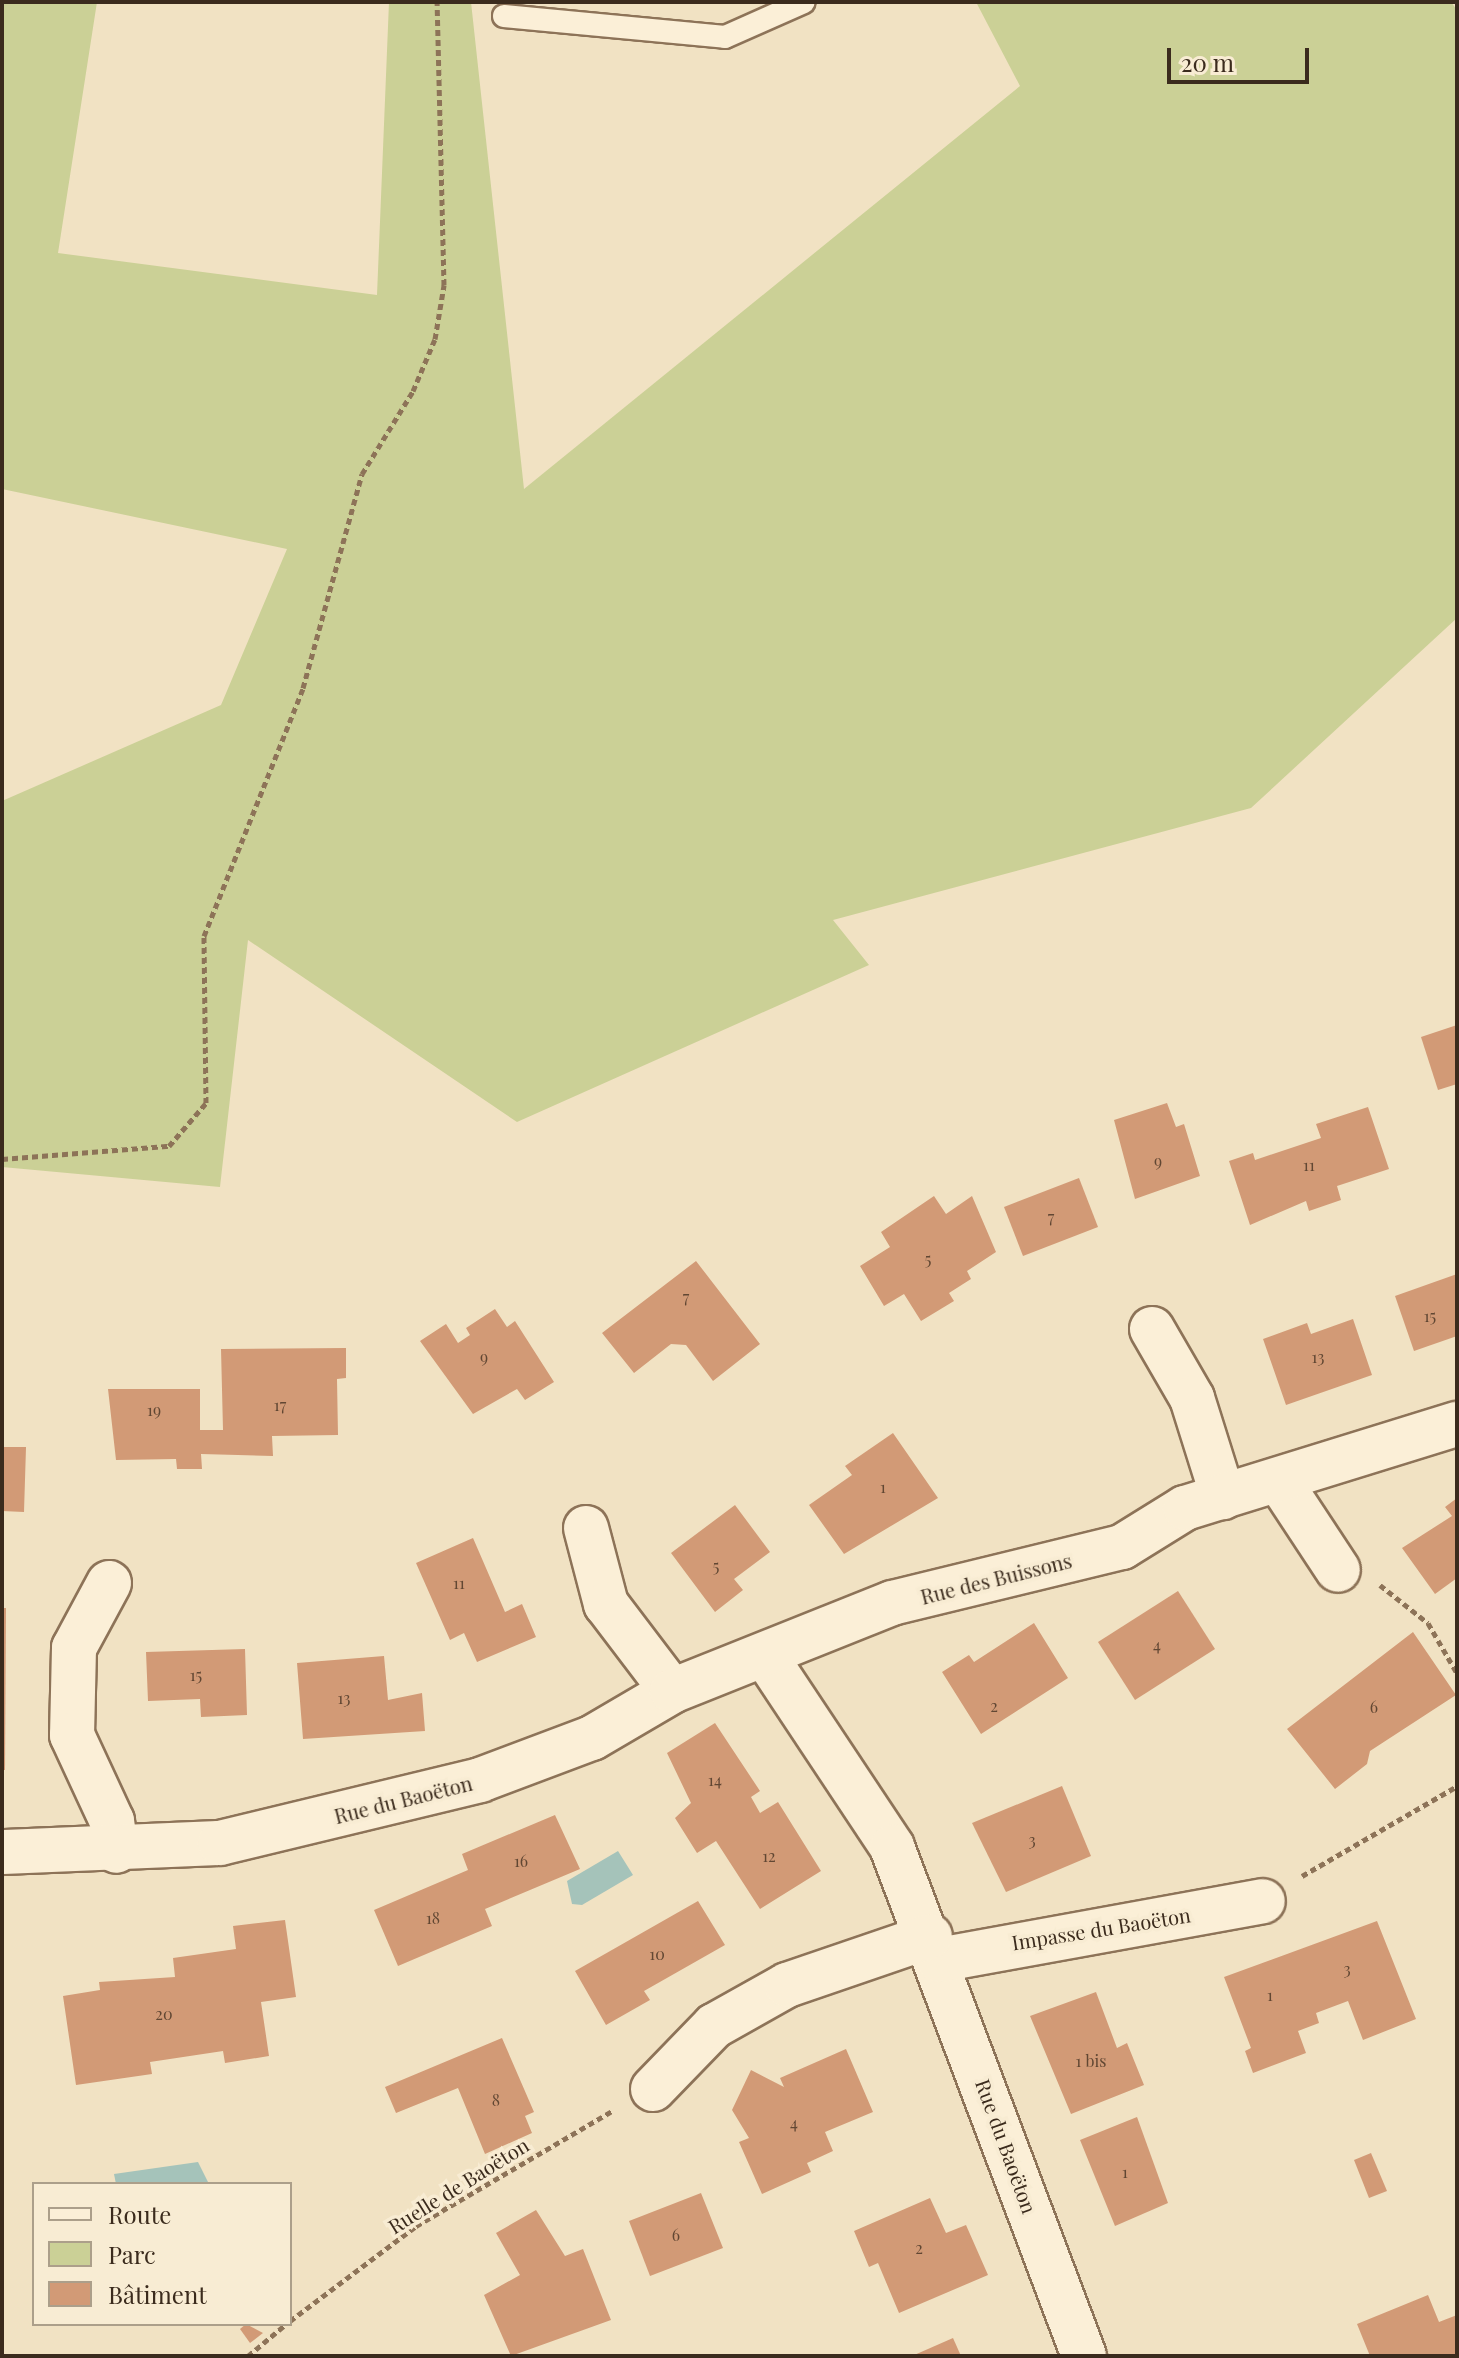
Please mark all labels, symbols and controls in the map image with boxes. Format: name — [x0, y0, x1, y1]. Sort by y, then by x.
scale bar — [1171, 32, 1313, 82]
text: 20 m — [1181, 46, 1234, 78]
house number: 9 — [1154, 1151, 1162, 1171]
house number: 11 — [1303, 1155, 1315, 1175]
house number: 7 — [1048, 1207, 1054, 1227]
house number: 5 — [925, 1249, 931, 1269]
house number: 7 — [683, 1287, 689, 1307]
house number: 15 — [1424, 1306, 1436, 1326]
house number: 9 — [480, 1347, 488, 1367]
house number: 13 — [1312, 1347, 1324, 1367]
house number: 17 — [274, 1395, 286, 1415]
house number: 19 — [147, 1400, 161, 1420]
house number: 1 — [880, 1477, 886, 1497]
street label: Rue des Buissons — [918, 1548, 1074, 1608]
house number: 5 — [713, 1556, 719, 1576]
house number: 11 — [453, 1573, 465, 1593]
house number: 4 — [1153, 1635, 1161, 1655]
house number: 15 — [190, 1665, 202, 1685]
house number: 13 — [338, 1688, 350, 1708]
house number: 2 — [990, 1696, 998, 1716]
house number: 6 — [1370, 1697, 1378, 1717]
street label: Rue du Baoëton — [332, 1770, 474, 1828]
house number: 14 — [708, 1770, 722, 1790]
house number: 3 — [1028, 1830, 1036, 1850]
house number: 12 — [762, 1846, 776, 1866]
house number: 16 — [514, 1851, 528, 1871]
street label: Impasse du Baoëton — [1010, 1902, 1192, 1954]
house number: 18 — [426, 1908, 440, 1928]
house number: 10 — [649, 1944, 665, 1964]
house number: 3 — [1343, 1959, 1351, 1979]
house number: 1 — [1267, 1985, 1273, 2005]
house number: 20 — [155, 2004, 173, 2024]
house number: 1 bis — [1076, 2051, 1106, 2071]
street label: Rue du Baoëton — [972, 2075, 1042, 2217]
house number: 8 — [492, 2090, 500, 2110]
house number: 4 — [790, 2113, 798, 2133]
street label: Ruelle de Baoëton — [383, 2132, 533, 2238]
house number: 1 — [1122, 2162, 1128, 2182]
legend — [32, 2182, 292, 2326]
text: Route — [108, 2198, 171, 2230]
house number: 6 — [672, 2225, 680, 2245]
text: Parc — [108, 2238, 156, 2270]
house number: 2 — [915, 2238, 923, 2258]
text: Bâtiment — [108, 2278, 207, 2310]

